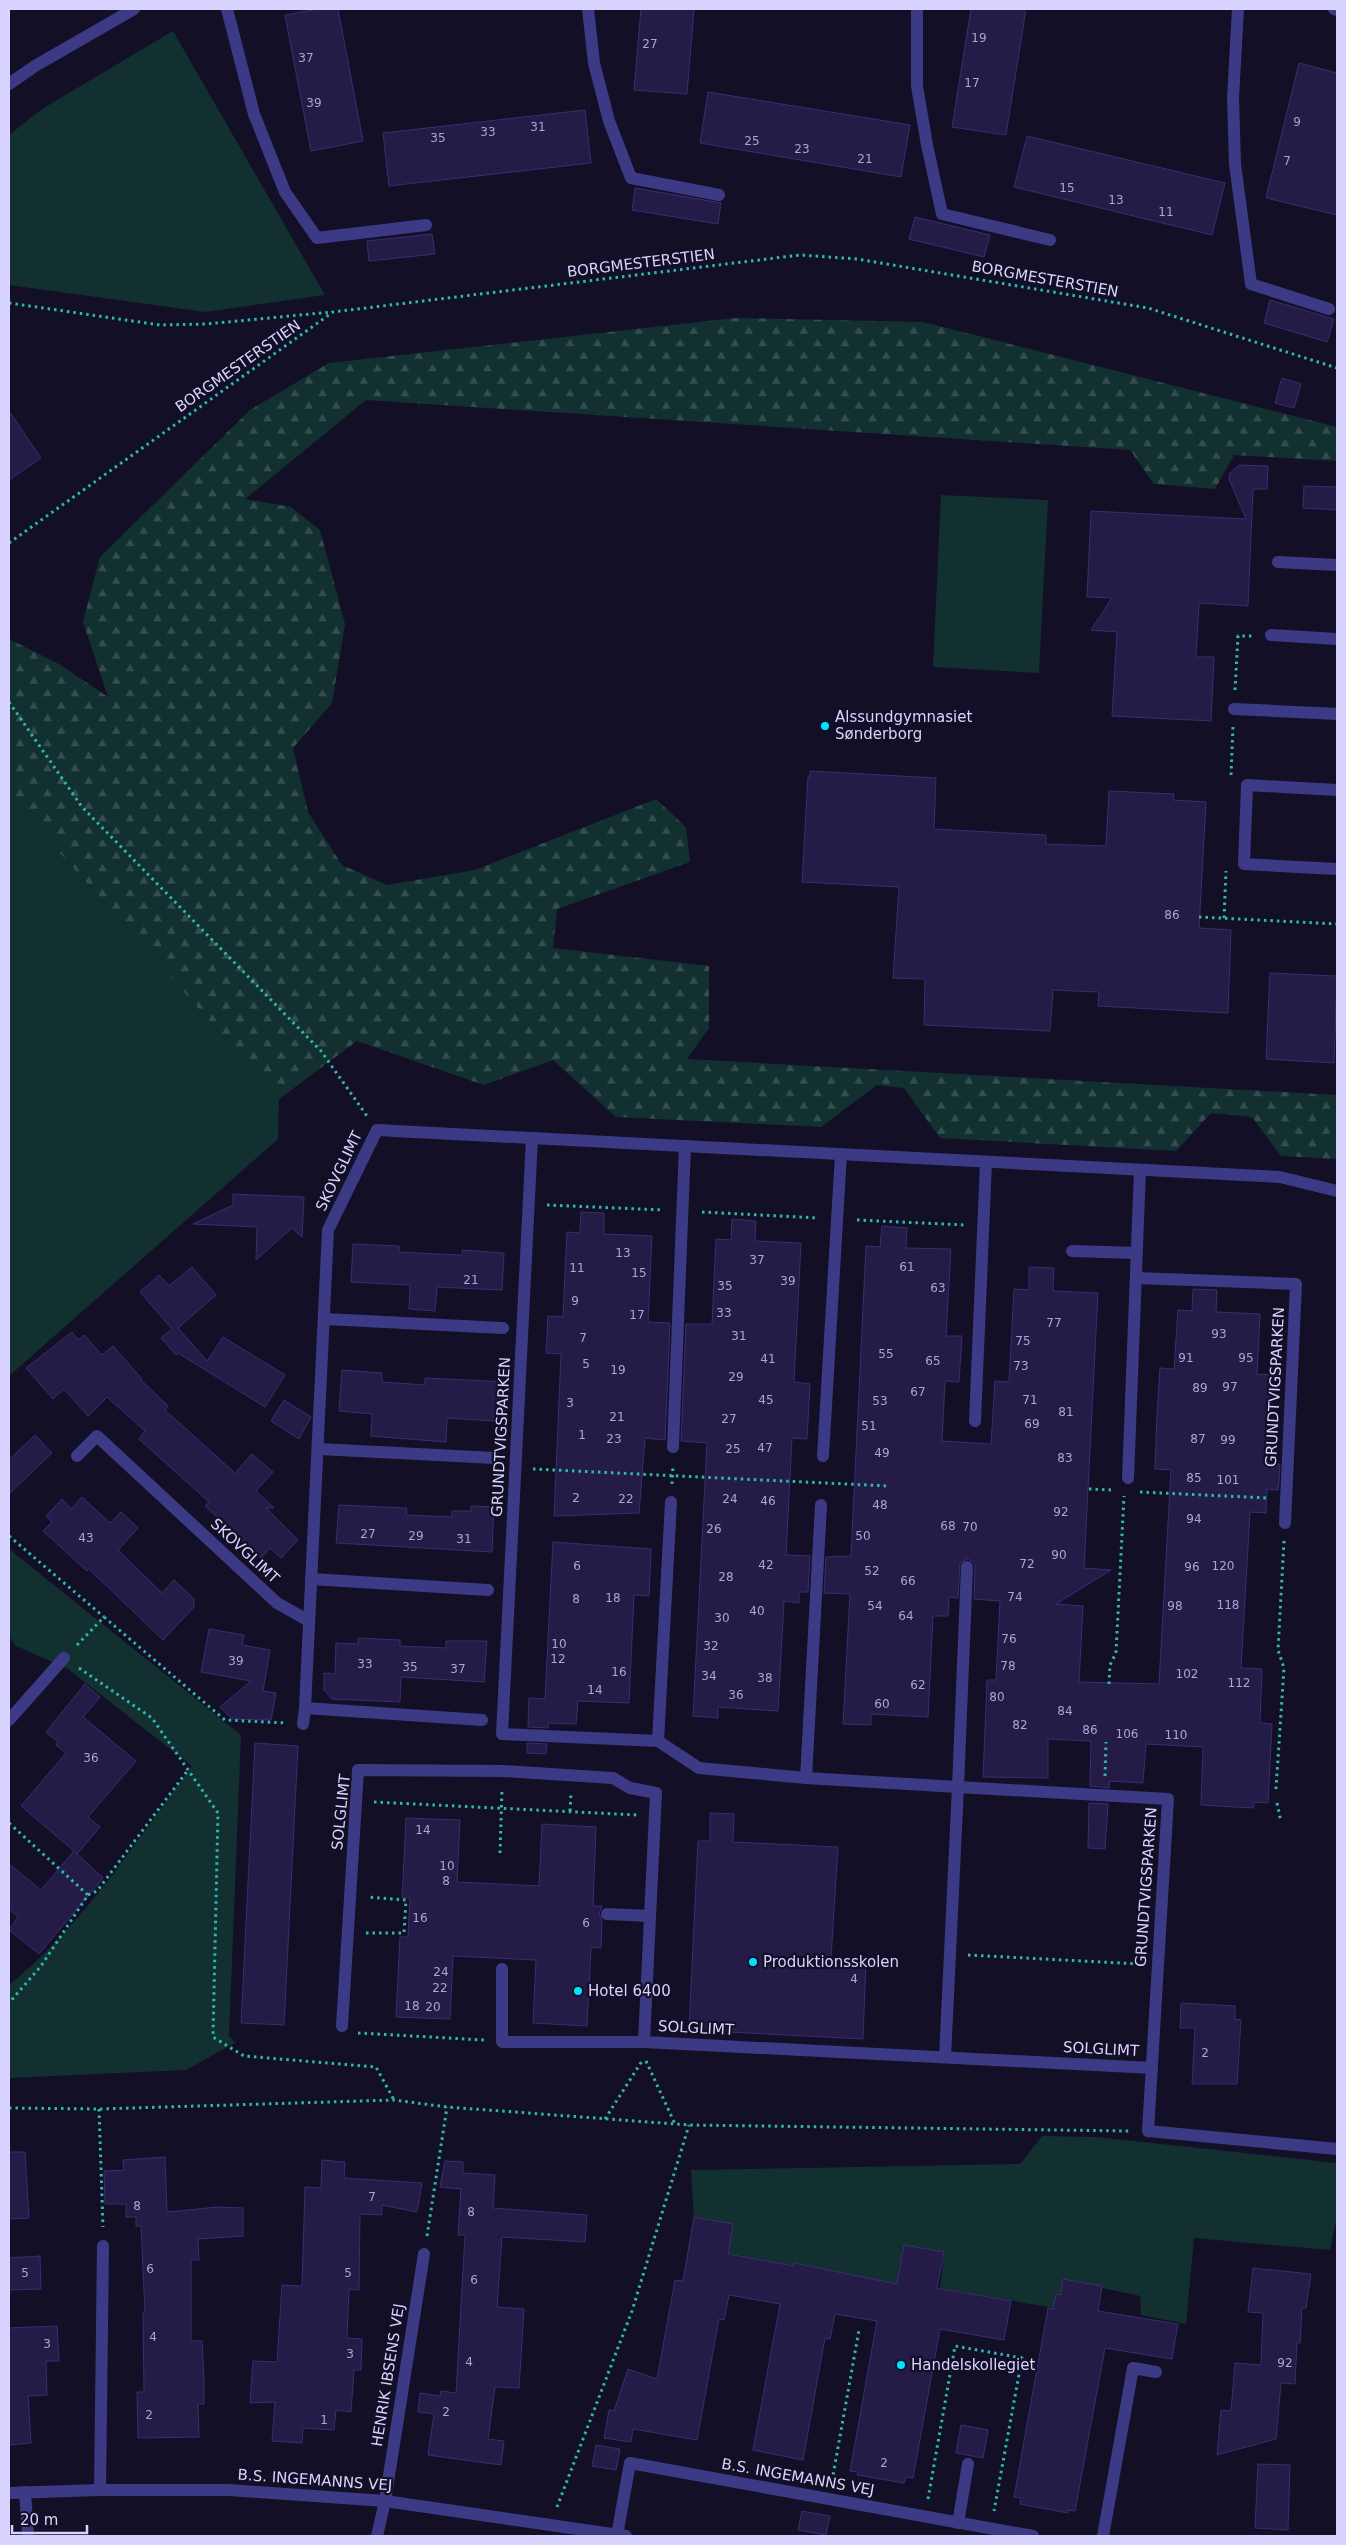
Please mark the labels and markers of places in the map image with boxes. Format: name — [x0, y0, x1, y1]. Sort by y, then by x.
place label: Alssundgymnasiet Sønderborg — [835, 708, 973, 743]
marker: Alssundgymnasiet Sønderborg — [819, 720, 831, 732]
place label: Produktionsskolen — [763, 1953, 899, 1971]
marker: Produktionsskolen — [747, 1956, 759, 1968]
place label: Hotel 6400 — [588, 1982, 671, 2000]
marker: Hotel 6400 — [572, 1985, 584, 1997]
place label: Handelskollegiet — [911, 2356, 1036, 2374]
marker: Handelskollegiet — [895, 2359, 907, 2371]

